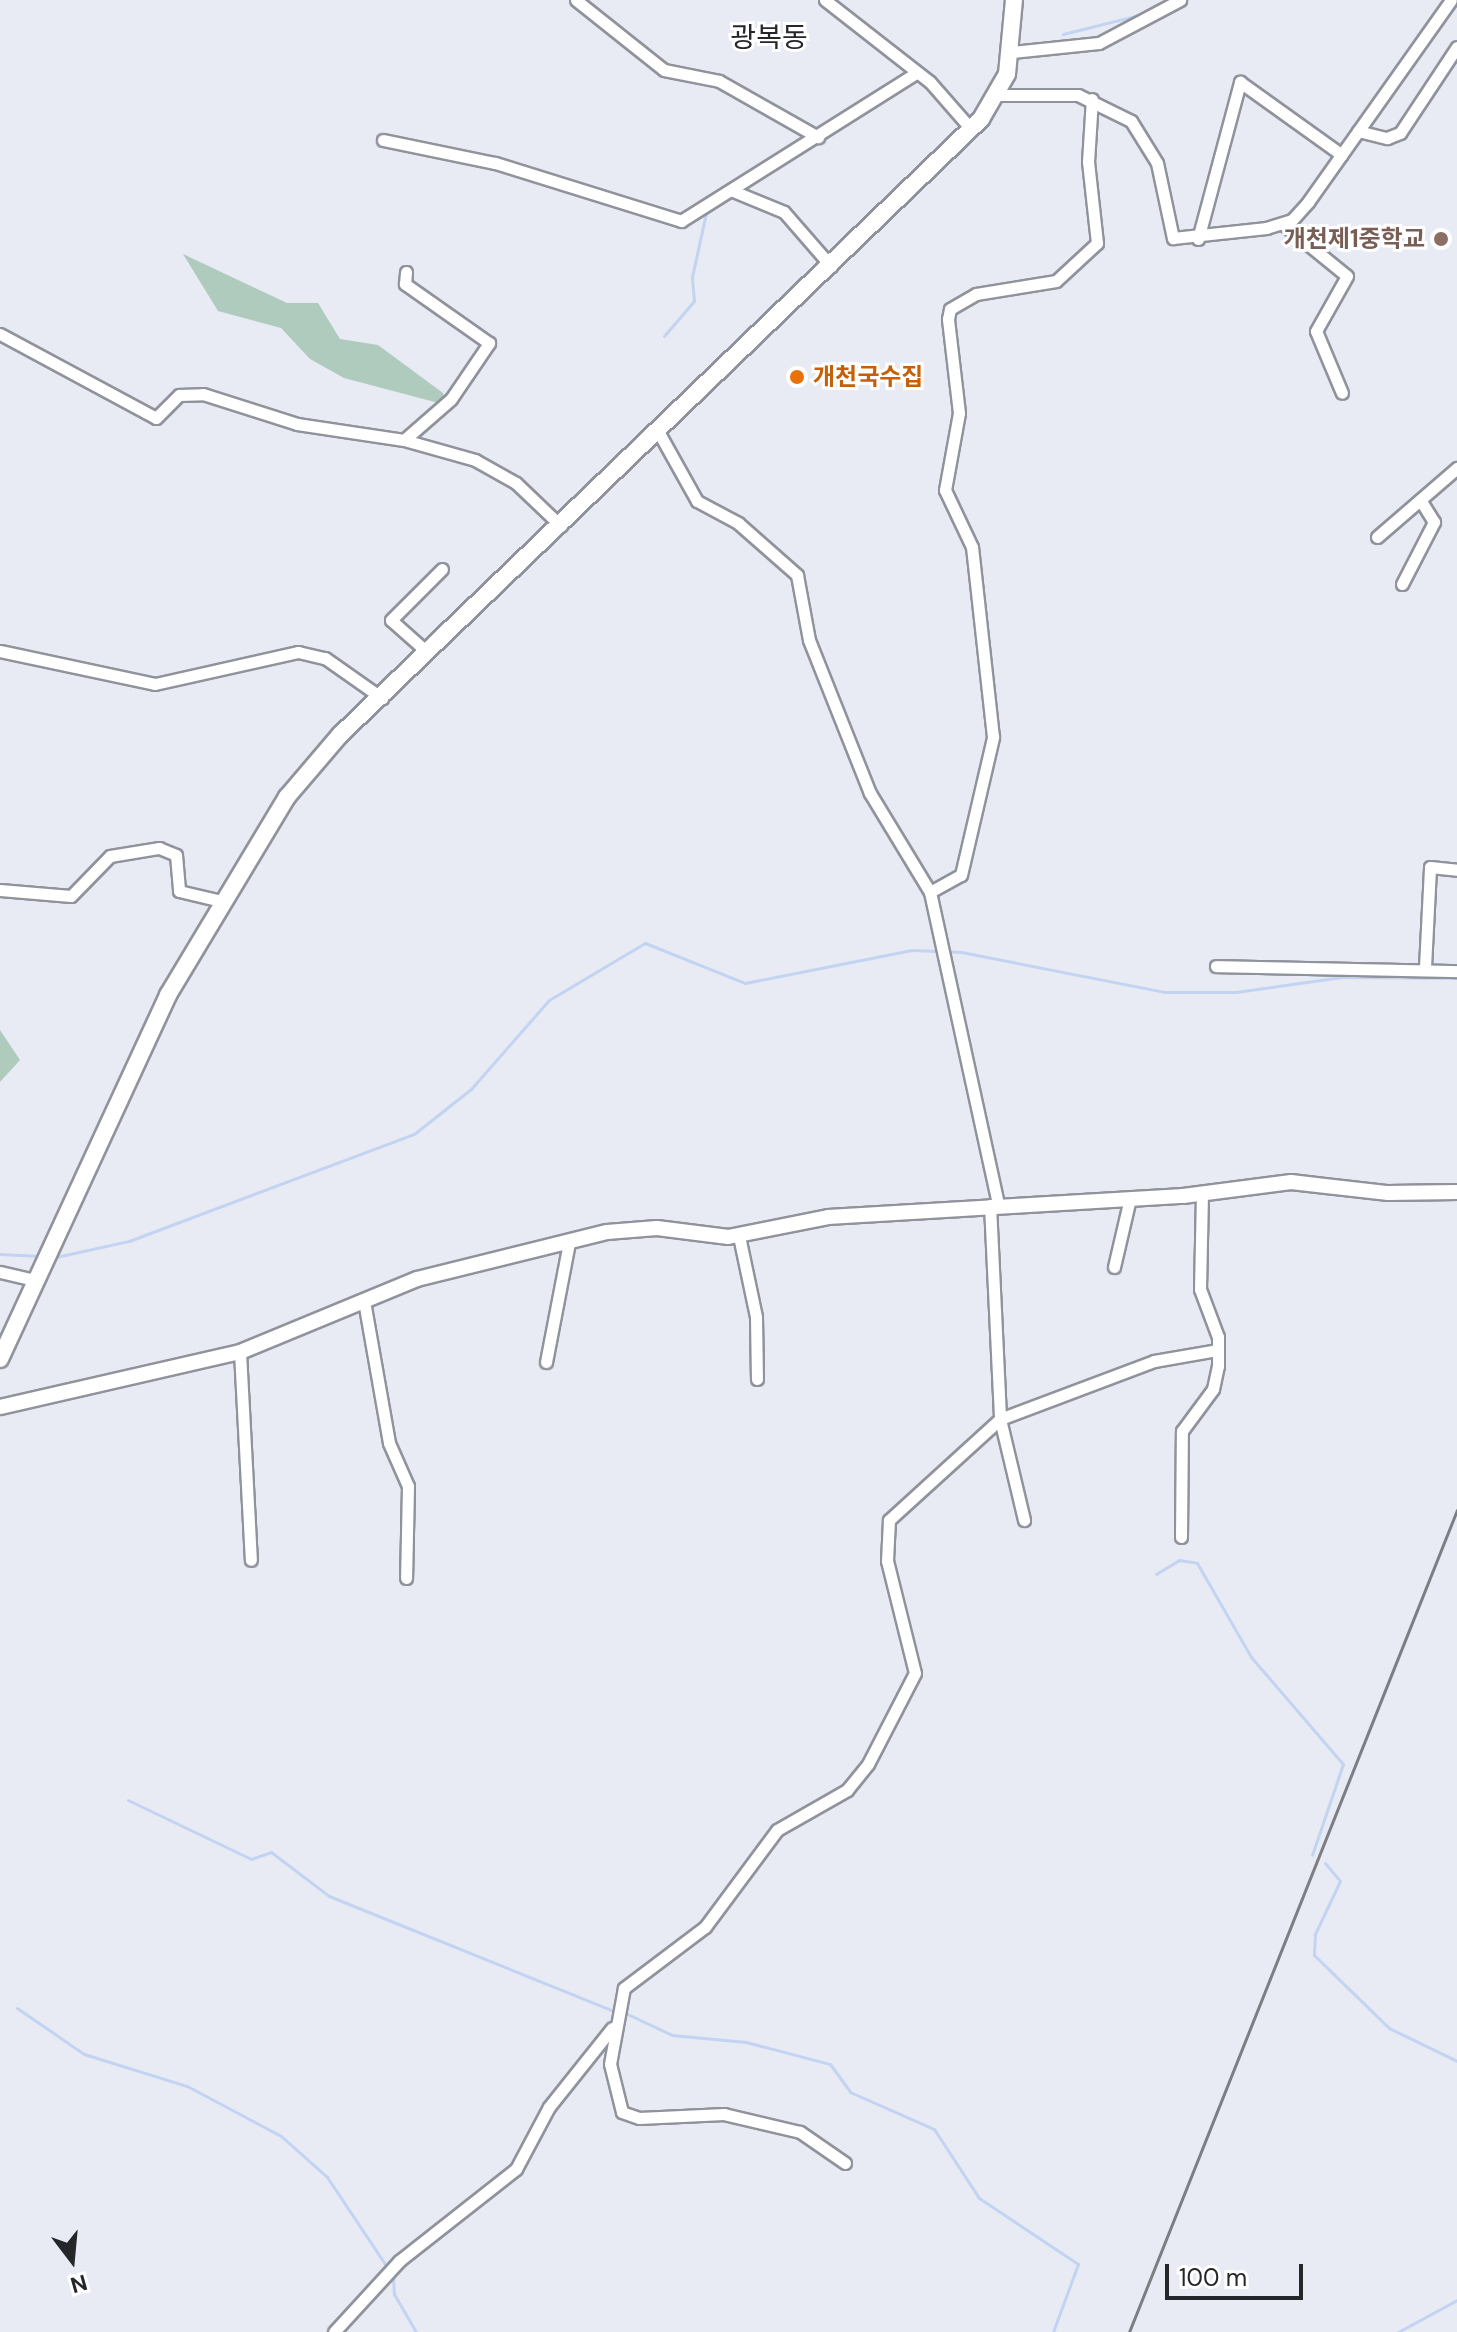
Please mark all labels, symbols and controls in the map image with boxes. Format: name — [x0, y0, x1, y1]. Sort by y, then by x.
district label: 광복동 — [730, 21, 808, 55]
place label: 개천제1중학교 — [1284, 225, 1425, 253]
marker: 개천제1중학교 — [1432, 230, 1450, 248]
place label: 개천국수집 — [813, 363, 923, 391]
marker: 개천국수집 — [788, 368, 806, 386]
north arrow — [32, 2220, 112, 2300]
scale bar — [1169, 2248, 1307, 2298]
text: 100 m — [1179, 2262, 1247, 2293]
text: N — [67, 2267, 90, 2300]

